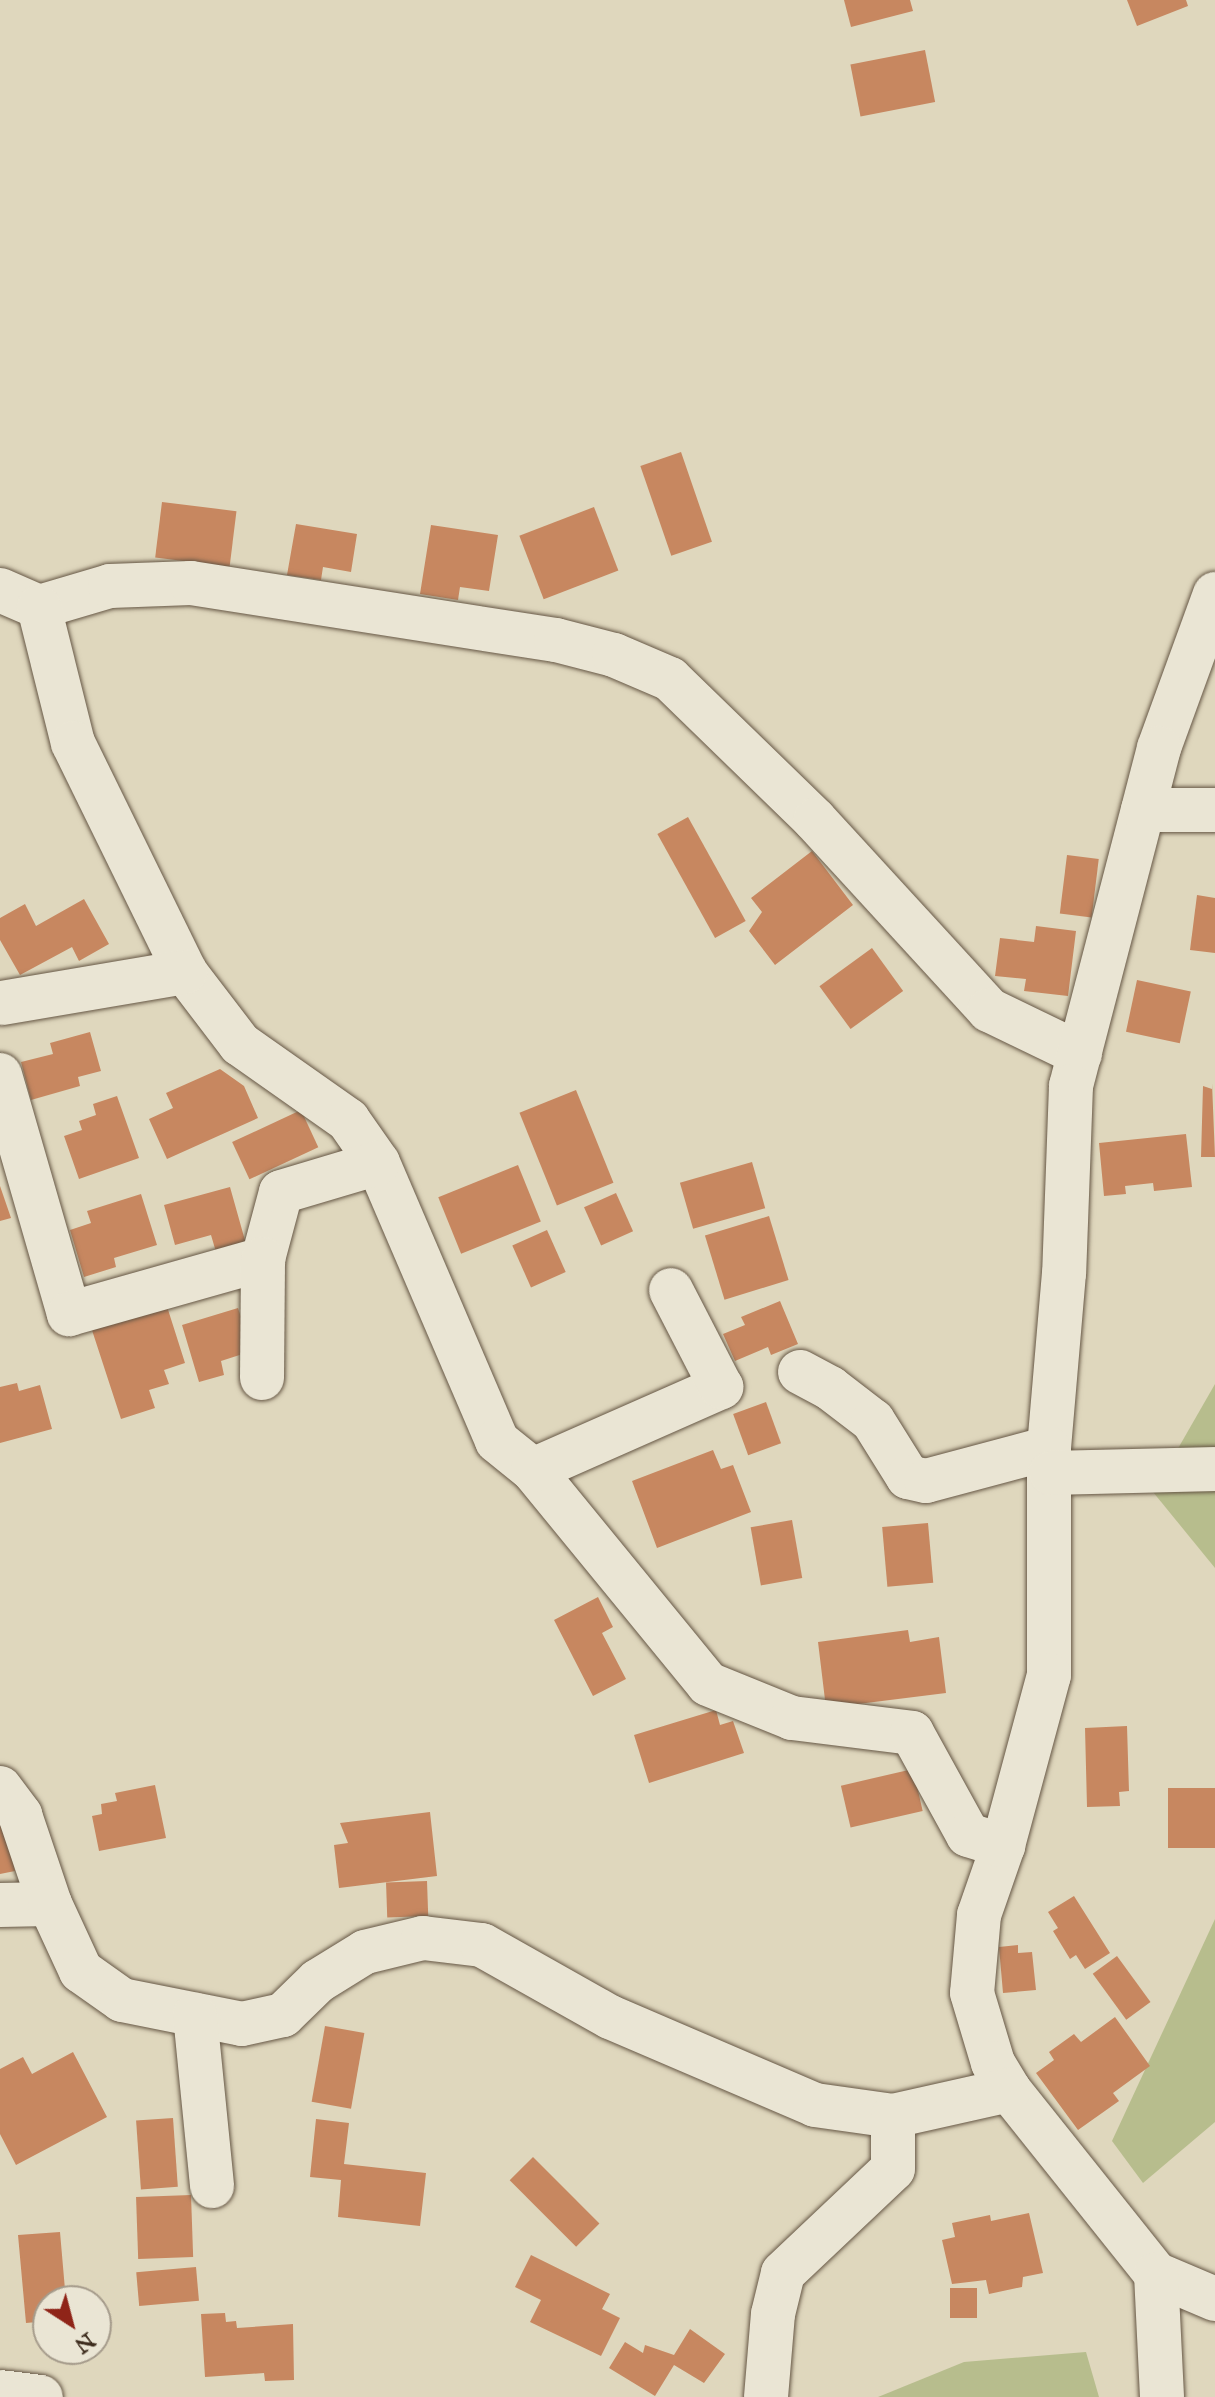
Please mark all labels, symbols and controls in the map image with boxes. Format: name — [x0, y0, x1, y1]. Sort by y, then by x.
north arrow — [32, 2285, 112, 2365]
text: N — [70, 2327, 101, 2360]

